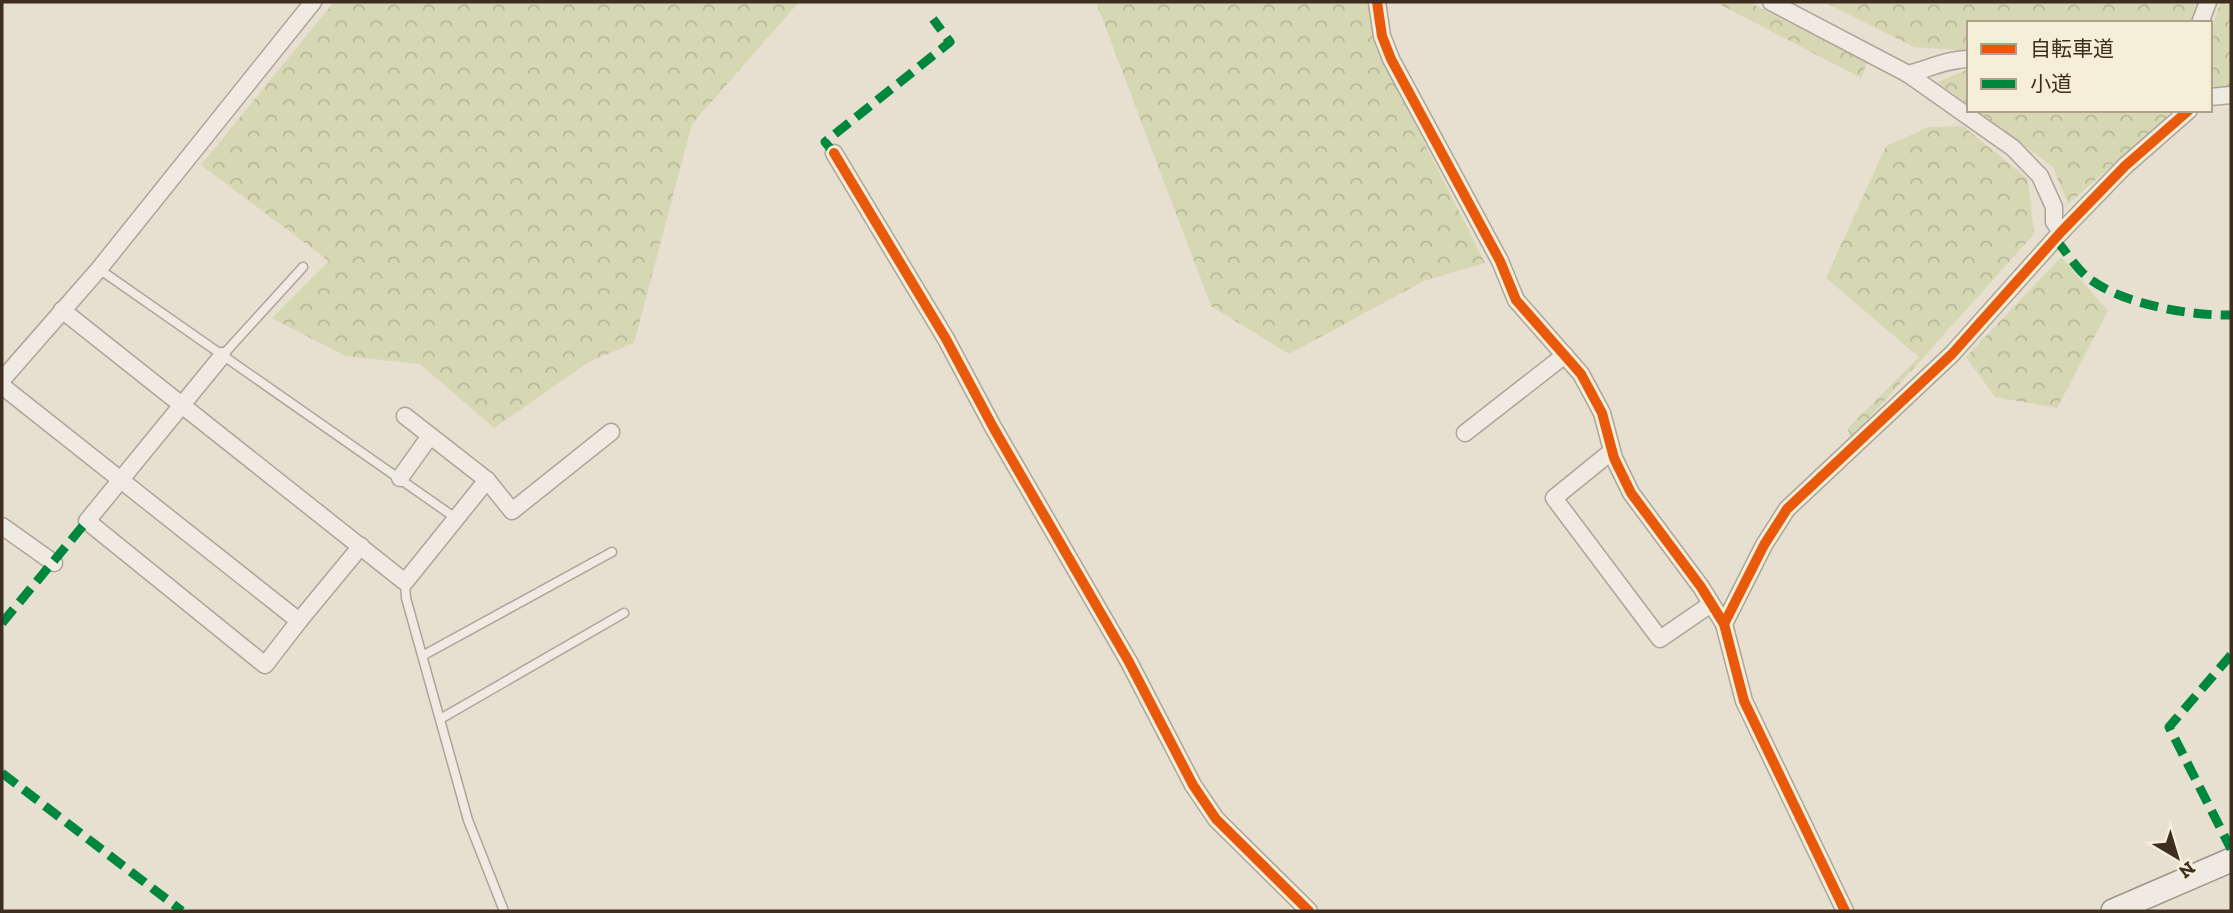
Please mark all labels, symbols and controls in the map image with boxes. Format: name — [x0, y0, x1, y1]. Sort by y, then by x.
legend — [1967, 21, 2212, 112]
text: 自転車道 — [2030, 36, 2114, 61]
text: 小道 — [2030, 71, 2072, 96]
north arrow — [2142, 822, 2212, 892]
text: N — [2174, 856, 2200, 884]

